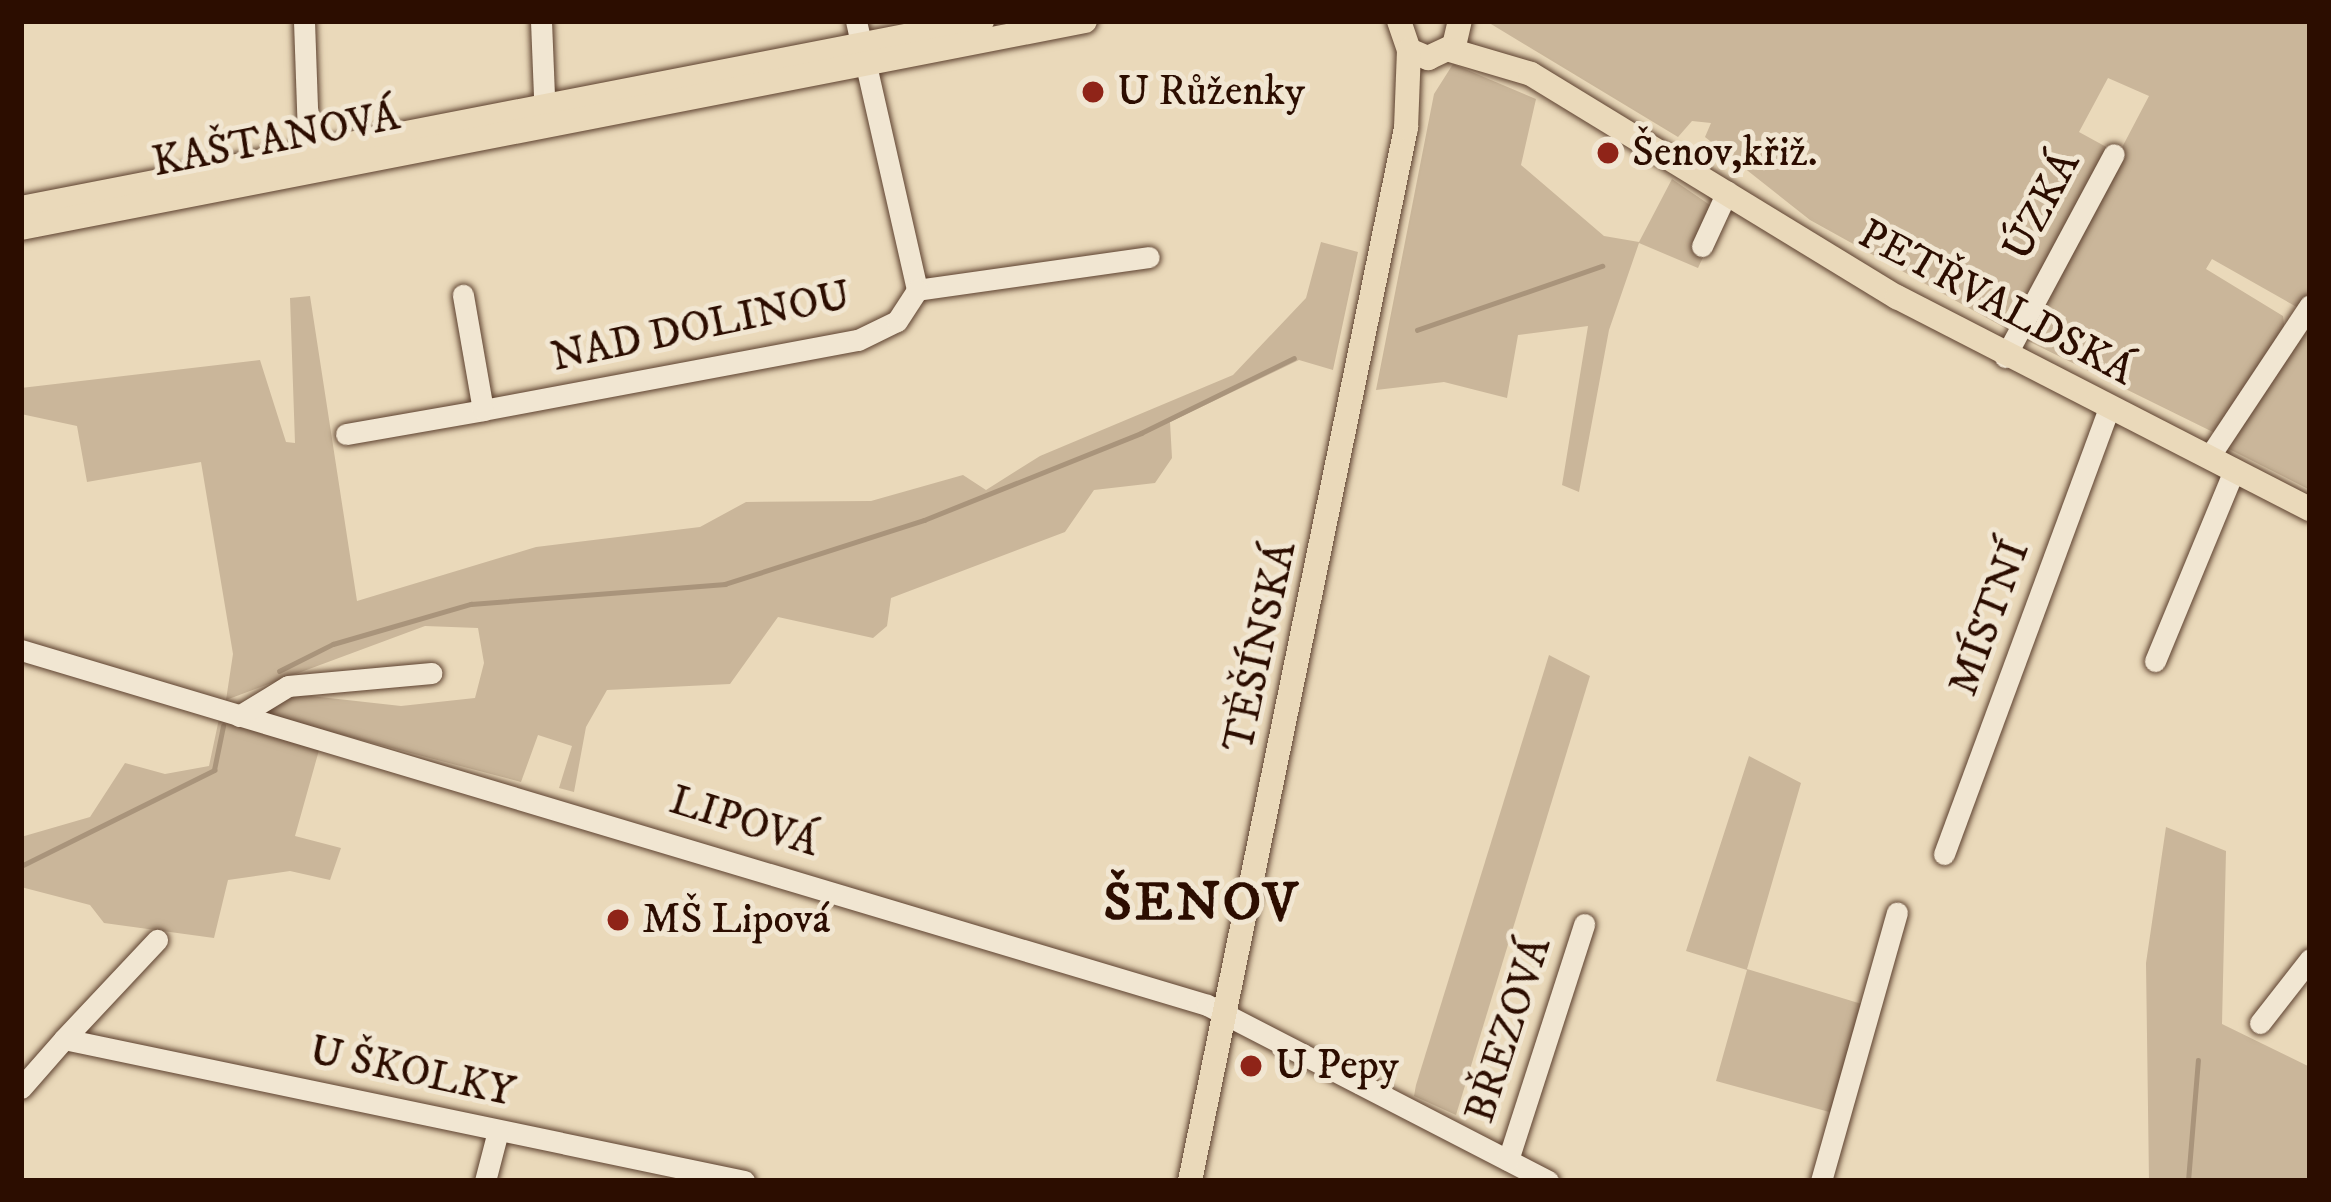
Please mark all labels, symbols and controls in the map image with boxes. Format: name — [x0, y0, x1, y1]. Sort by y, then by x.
place label: U Růženky — [1117, 67, 1305, 117]
marker: U Růženky — [1080, 79, 1106, 105]
street label: KAŠTANOVÁ — [148, 91, 404, 189]
place label: Šenov,křiž. — [1632, 128, 1818, 178]
marker: Šenov,křiž. — [1595, 140, 1621, 166]
street label: ÚZKÁ — [1993, 143, 2091, 269]
street label: PETŘVALDSKÁ — [1850, 209, 2142, 397]
street label: NAD DOLINOU — [547, 271, 855, 383]
street label: MÍSTNÍ — [1939, 534, 2041, 702]
street label: TĚŠÍNSKÁ — [1214, 537, 1308, 757]
street label: LIPOVÁ — [664, 776, 824, 868]
district label: ŠENOV — [1103, 872, 1301, 936]
place label: MŠ Lipová — [642, 895, 830, 945]
marker: MŠ Lipová — [605, 907, 631, 933]
street label: BŘEZOVÁ — [1455, 931, 1563, 1129]
street label: U ŠKOLKY — [305, 1026, 519, 1118]
place label: U Pepy — [1275, 1041, 1399, 1091]
marker: U Pepy — [1238, 1053, 1264, 1079]

